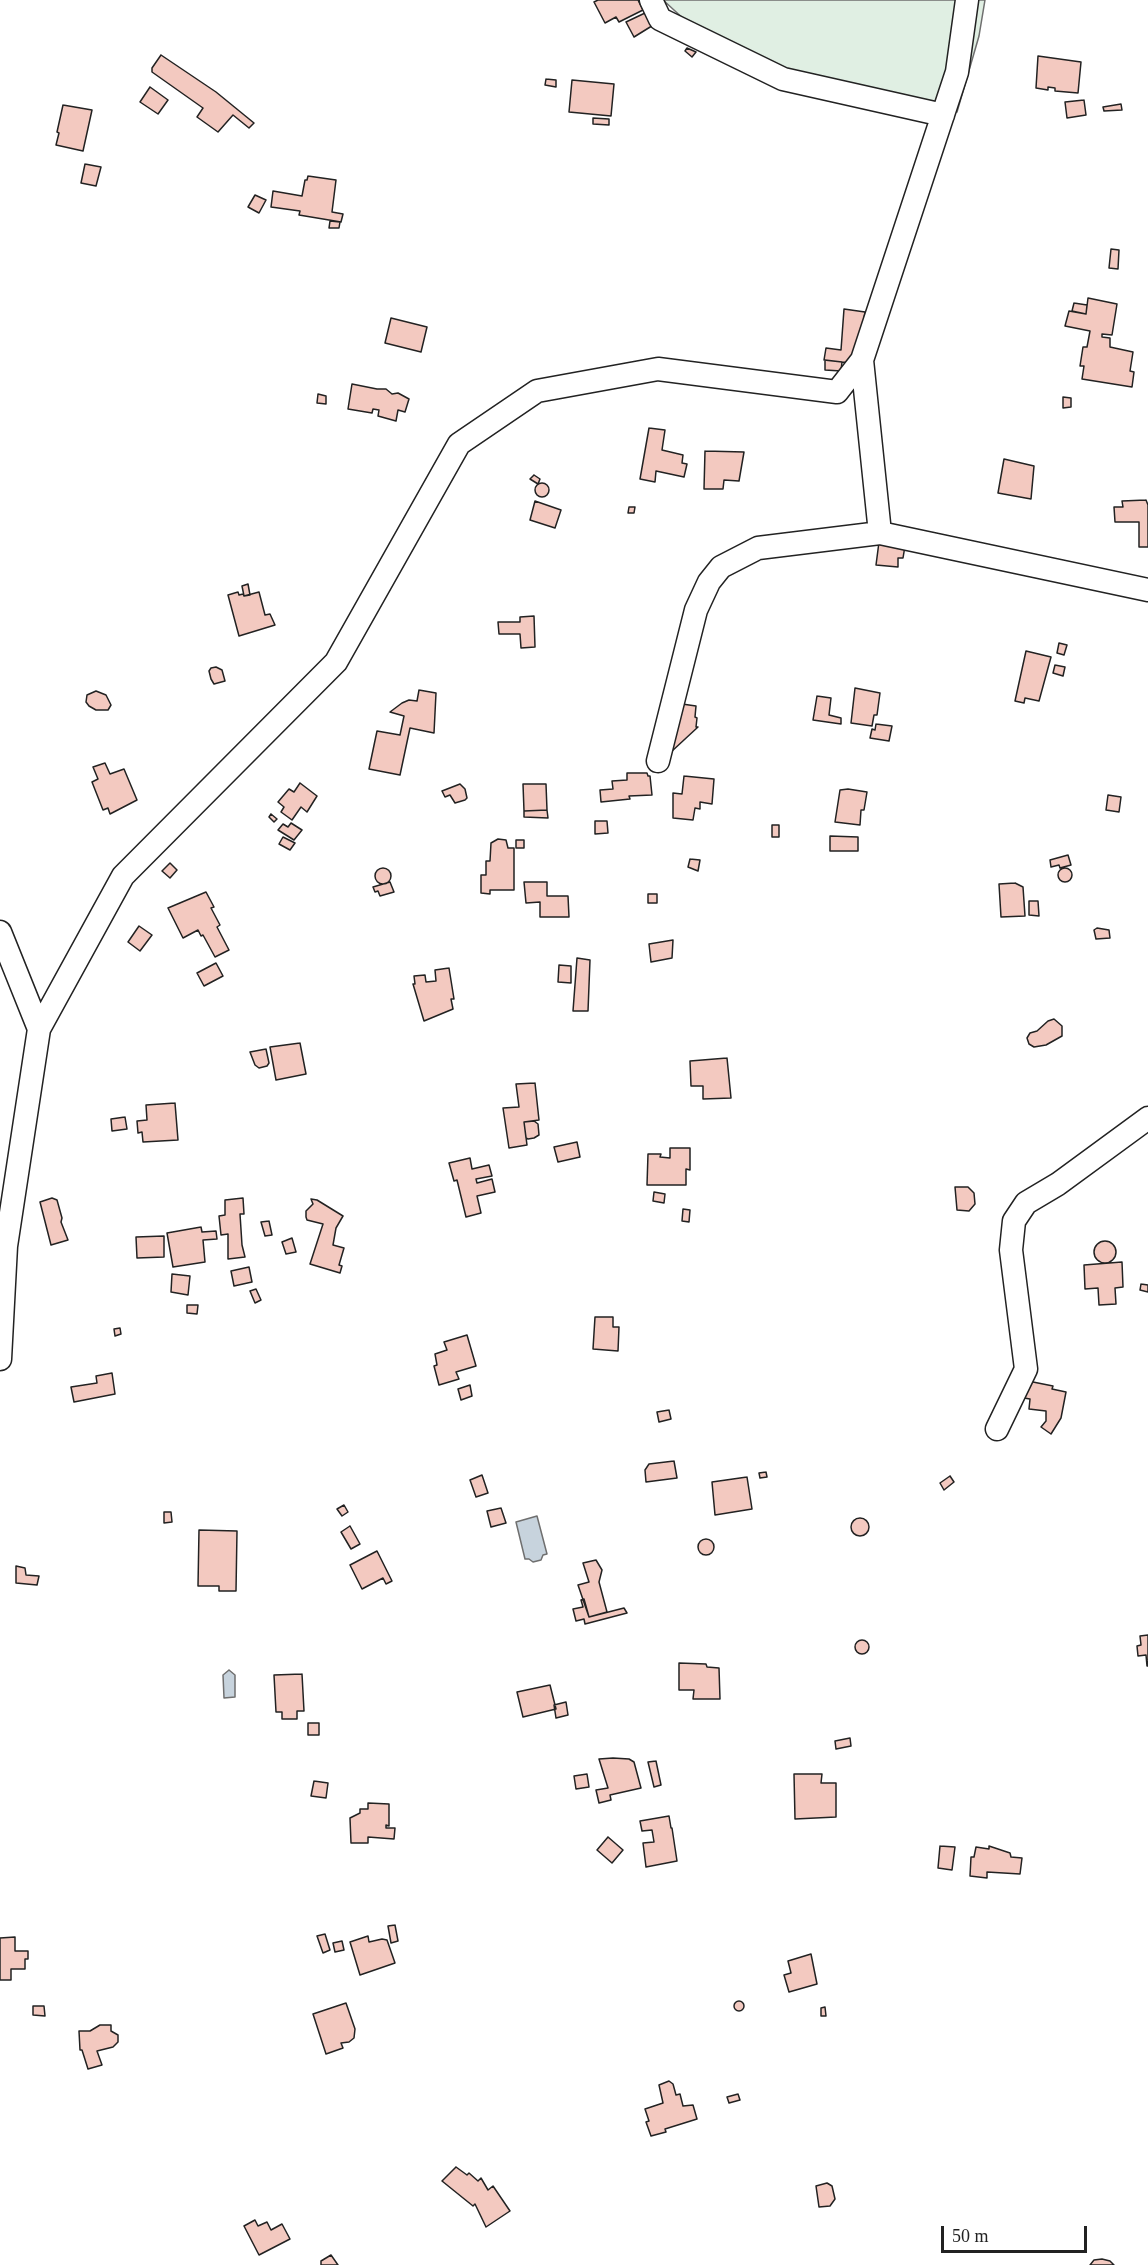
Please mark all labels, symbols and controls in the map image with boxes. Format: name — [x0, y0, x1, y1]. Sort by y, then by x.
scale bar — [944, 2214, 1090, 2252]
text: 50 m — [952, 2226, 989, 2246]

